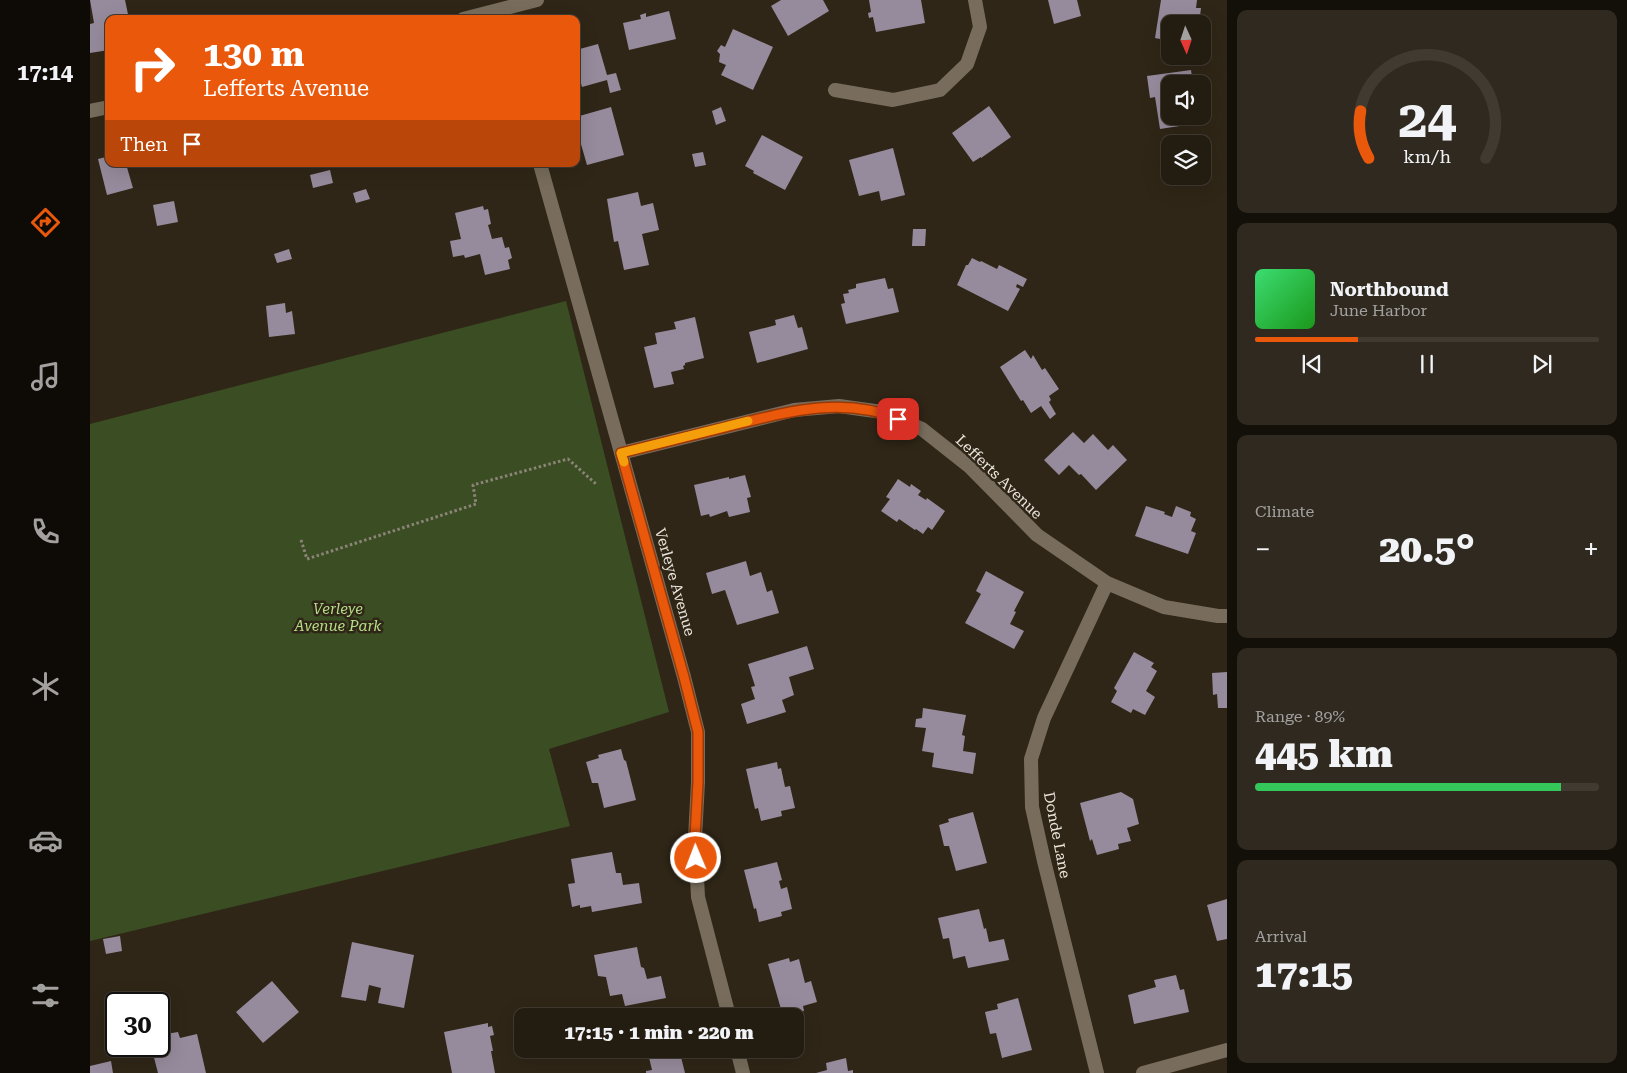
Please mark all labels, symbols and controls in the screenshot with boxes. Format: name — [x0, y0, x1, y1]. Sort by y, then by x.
north arrow — [1161, 15, 1211, 65]
map controls — [1161, 15, 1211, 185]
text: 130 m — [203, 34, 304, 75]
icon: right — [120, 35, 185, 100]
text: 17:14 — [17, 60, 73, 85]
button: sound — [1161, 75, 1211, 125]
text: Lefferts Avenue — [203, 76, 369, 101]
text: 24 — [1398, 89, 1456, 150]
icon: arrive — [178, 130, 206, 158]
text: Then — [120, 133, 168, 156]
button: layers — [1161, 135, 1211, 185]
text: km/h — [1403, 146, 1451, 167]
icon: directions — [28, 205, 63, 240]
text: Northbound — [1330, 278, 1449, 301]
text: June Harbor — [1330, 301, 1427, 320]
icon: previous — [1298, 350, 1326, 378]
icon: pause — [1413, 350, 1441, 378]
icon: next — [1528, 350, 1556, 378]
icon: music — [28, 359, 63, 394]
pin — [877, 398, 919, 440]
icon: arrive — [884, 405, 912, 433]
street label: Lefferts Avenue — [952, 431, 1046, 523]
text: Climate — [1255, 502, 1314, 521]
icon: phone — [28, 514, 63, 549]
street label: Verleye Avenue — [651, 526, 699, 638]
text: 20.5° — [1379, 527, 1475, 571]
text: − — [1255, 533, 1271, 566]
text: + — [1583, 533, 1599, 566]
park label: Verleye Avenue Park — [293, 600, 382, 635]
icon: climate — [28, 669, 63, 704]
text: Range · 89% — [1255, 707, 1345, 726]
text: 445 km — [1255, 732, 1393, 776]
street label: Donde Lane — [1040, 790, 1074, 880]
icon: car — [28, 823, 63, 858]
position arrow — [669, 831, 721, 883]
text: Arrival — [1255, 927, 1307, 946]
text: 17:15 — [1255, 952, 1353, 996]
icon: filters — [28, 978, 63, 1013]
speed limit sign: 30 — [105, 992, 170, 1057]
text: 17:15 · 1 min · 220 m — [564, 1021, 754, 1044]

